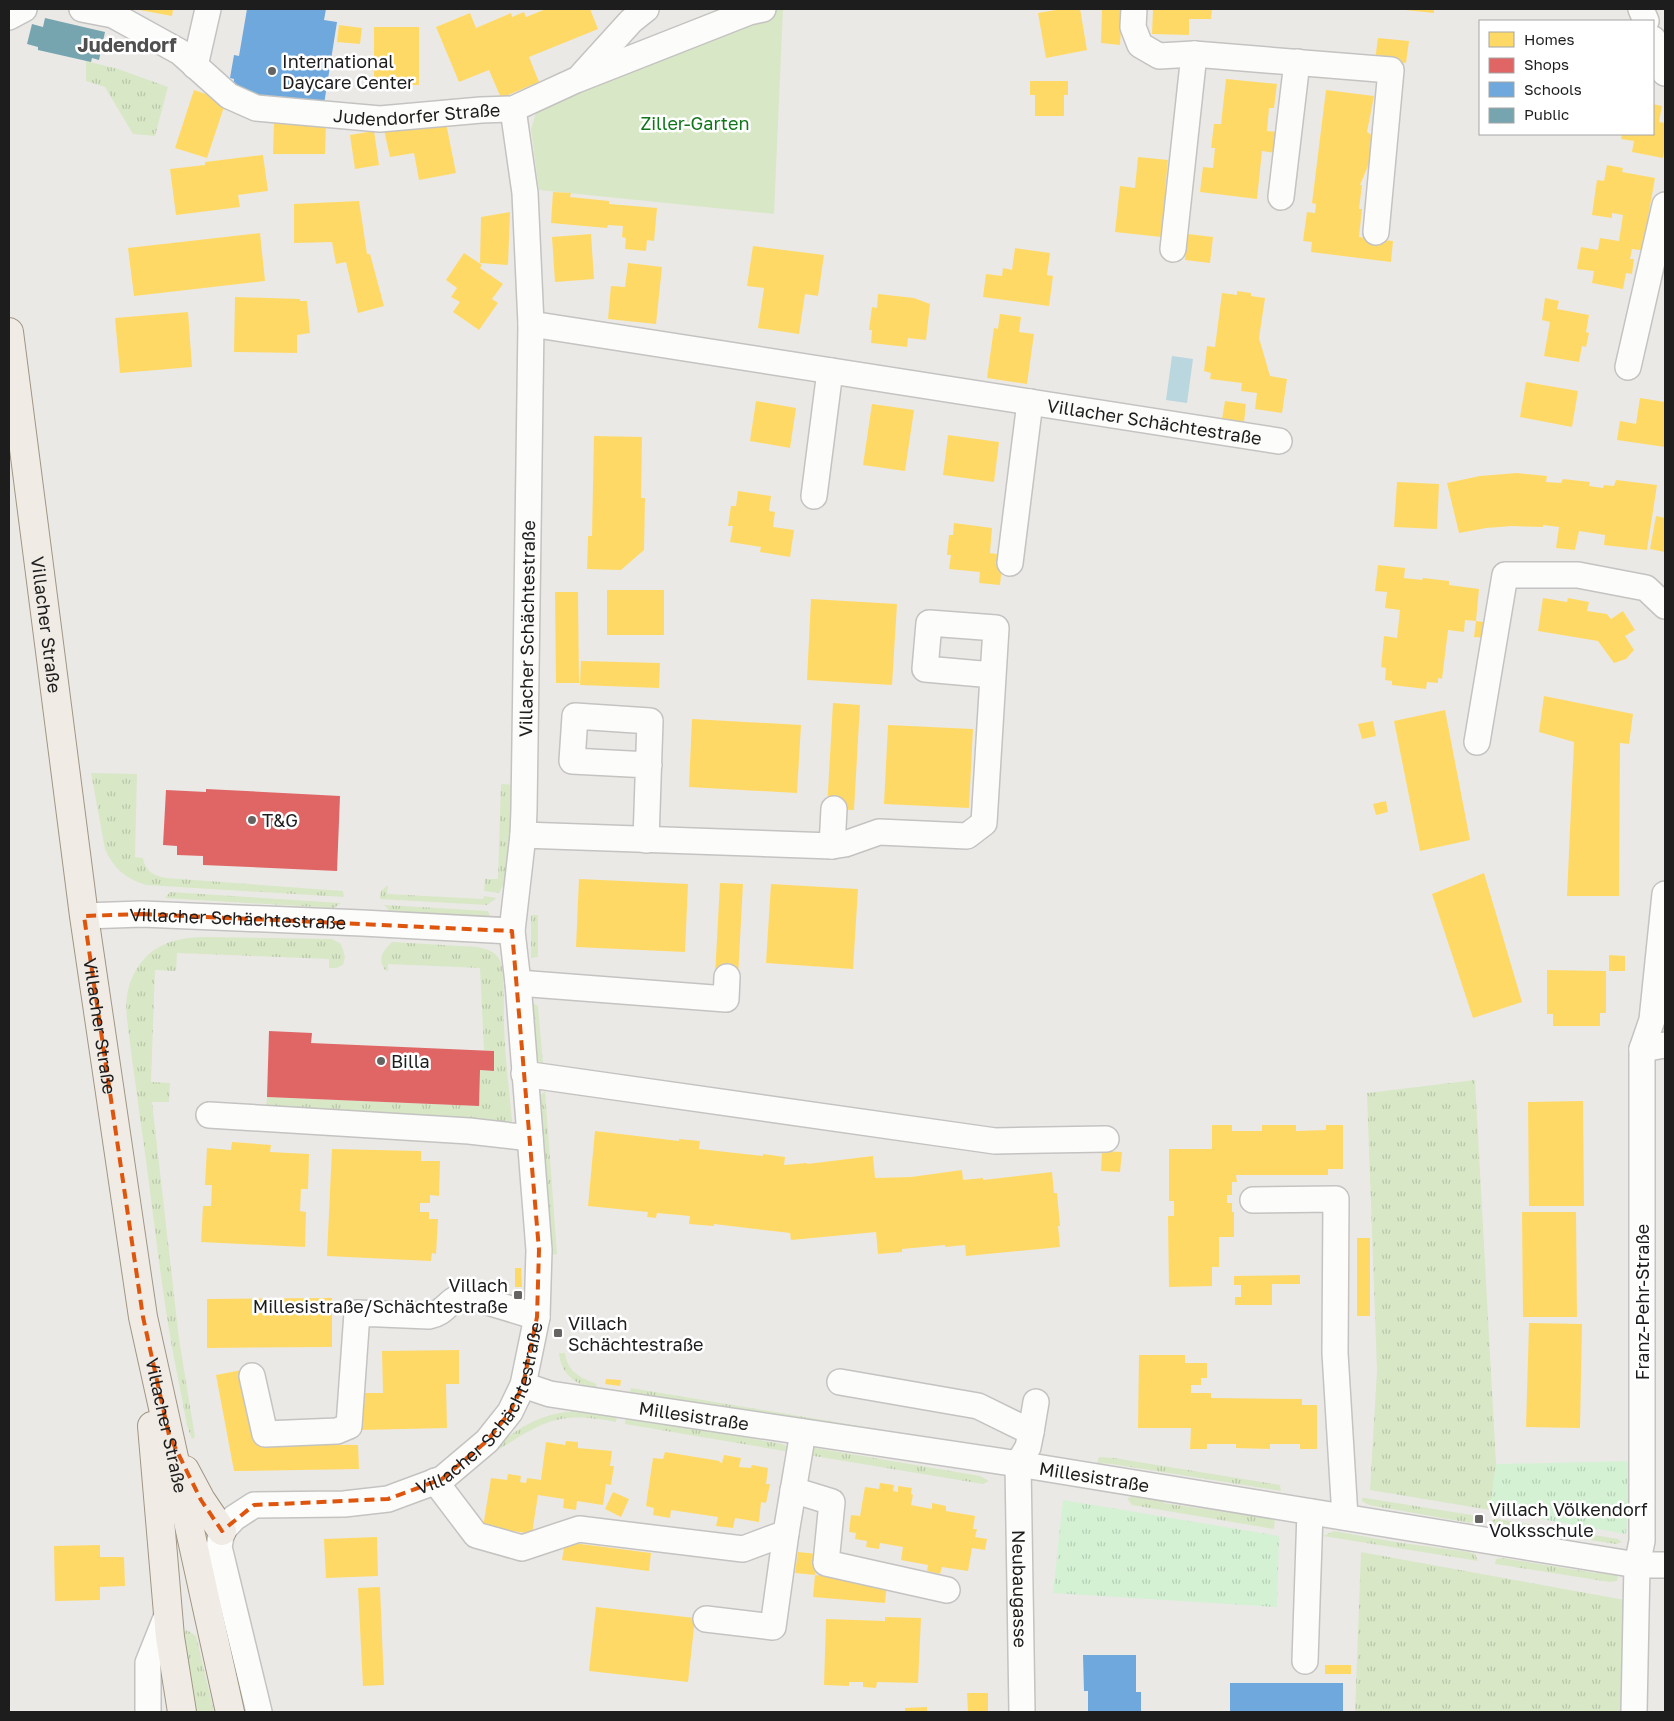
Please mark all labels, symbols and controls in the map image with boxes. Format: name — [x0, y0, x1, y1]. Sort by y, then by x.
legend — [1479, 20, 1654, 135]
text: Homes — [1524, 30, 1574, 48]
district label: Judendorf — [77, 32, 177, 56]
place label: International Daycare Center — [282, 50, 414, 93]
text: Shops — [1524, 55, 1569, 73]
marker: International Daycare Center — [266, 65, 278, 77]
text: Schools — [1524, 80, 1582, 98]
street label: Judendorfer Straße — [332, 98, 501, 130]
text: Public — [1524, 105, 1569, 123]
park label: Ziller-Garten — [640, 112, 750, 134]
street label: Villacher Schächtestraße — [1045, 394, 1263, 449]
street label: Villacher Schächtestraße — [514, 520, 539, 737]
street label: Villacher Straße — [27, 555, 66, 694]
place label: T&G — [262, 809, 298, 831]
marker: T&G — [246, 814, 258, 826]
street label: Villacher Schächtestraße — [129, 903, 347, 933]
street label: Villacher Straße — [79, 956, 121, 1096]
place label: Billa — [391, 1050, 430, 1072]
marker: Billa — [375, 1055, 387, 1067]
street label: Franz-Pehr-Straße — [1631, 1224, 1653, 1380]
place label: Villach Millesistraße/Schächtestraße — [253, 1274, 508, 1317]
marker: Villach Millesistraße/Schächtestraße — [512, 1289, 524, 1301]
place label: Villach Schächtestraße — [568, 1312, 704, 1355]
street label: Villacher Schächtestraße — [413, 1320, 547, 1499]
marker: Villach Schächtestraße — [552, 1327, 564, 1339]
street label: Villacher Straße — [141, 1356, 192, 1495]
street label: Millesistraße — [637, 1396, 751, 1435]
street label: Millesistraße — [1038, 1457, 1151, 1496]
place label: Villach Völkendorf Volksschule — [1489, 1498, 1648, 1541]
marker: Villach Völkendorf Volksschule — [1473, 1513, 1485, 1525]
street label: Neubaugasse — [1008, 1530, 1032, 1648]

